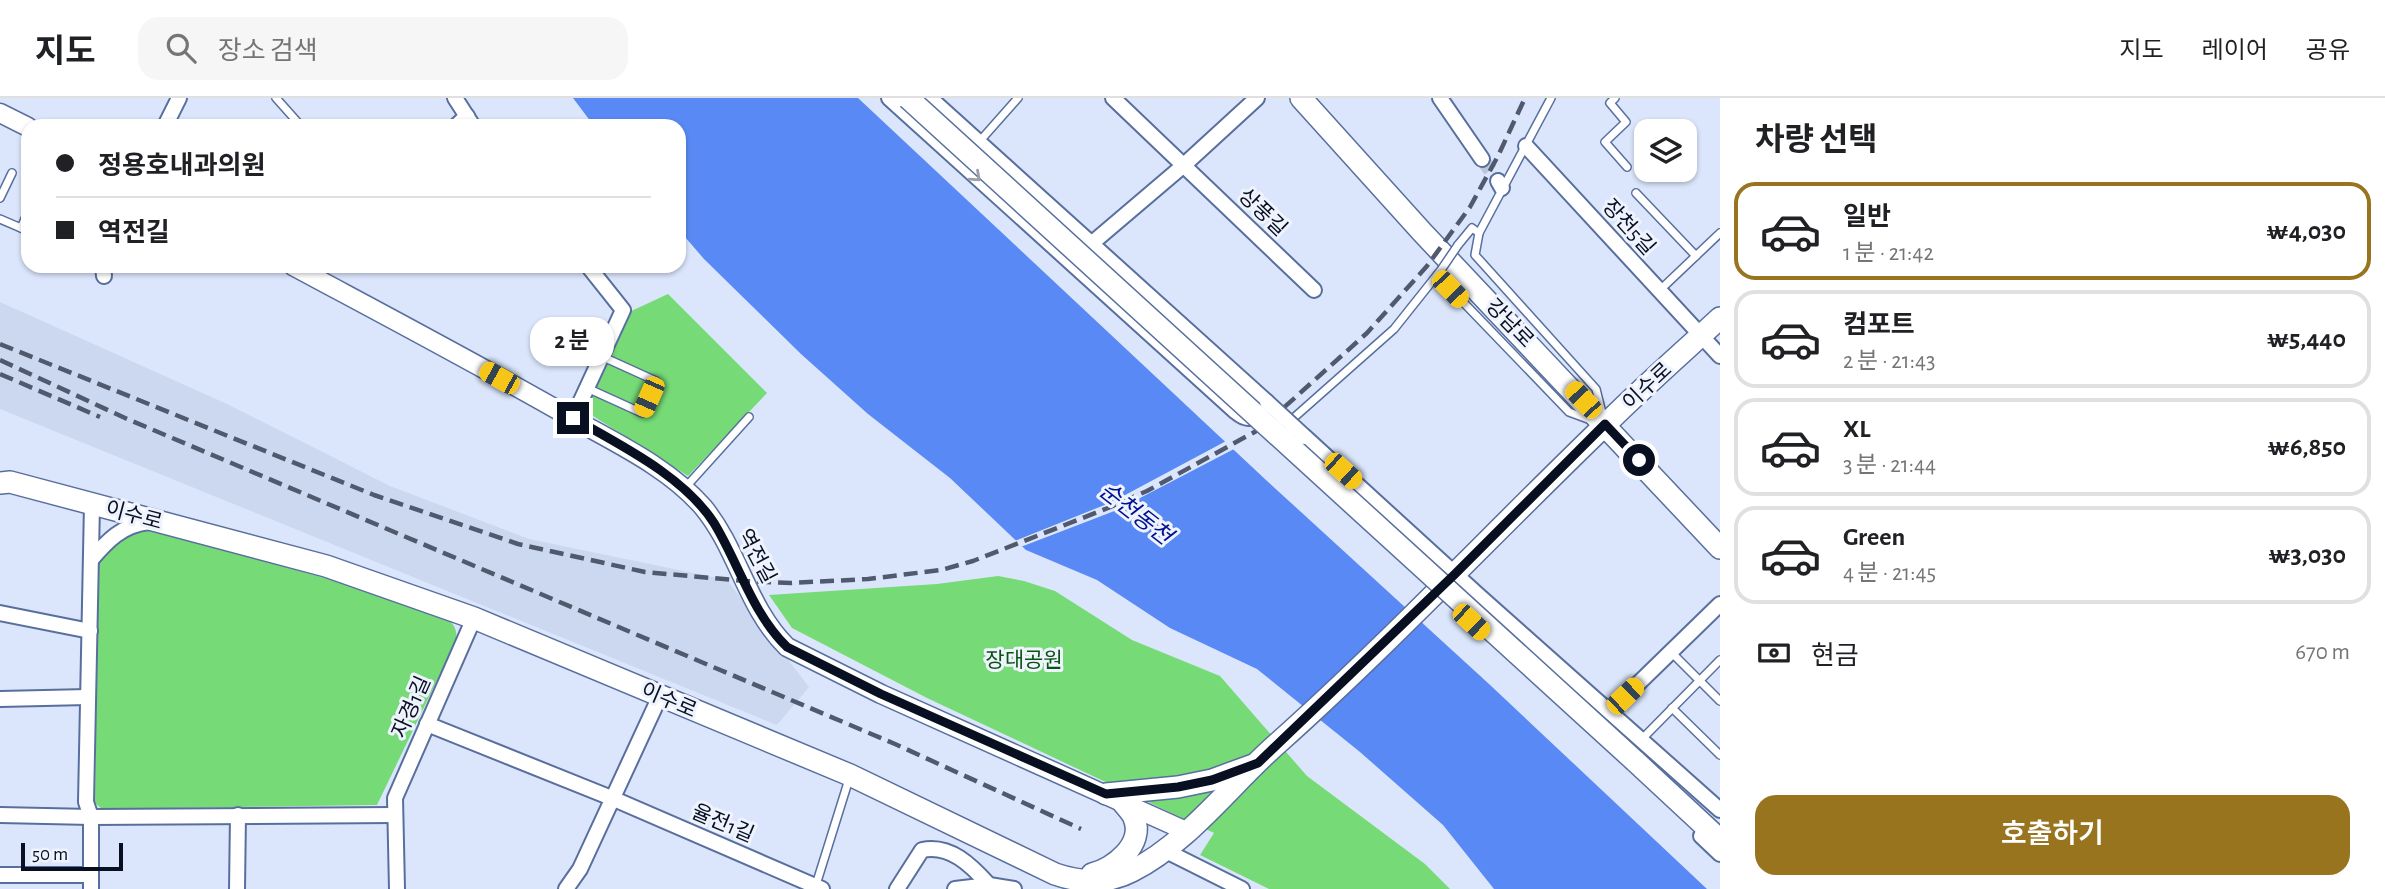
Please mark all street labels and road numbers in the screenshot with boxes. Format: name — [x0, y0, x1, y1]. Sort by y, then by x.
street label: 상풍길 — [1235, 184, 1291, 240]
street label: 장천5길 — [1598, 195, 1660, 259]
street label: 강남로 — [1482, 295, 1538, 351]
street label: 이수로 — [1618, 358, 1676, 414]
street label: 이수로 — [103, 497, 165, 533]
street label: 역전길 — [734, 525, 780, 587]
street label: 자경1길 — [388, 673, 434, 741]
street label: 이수로 — [638, 679, 700, 721]
street label: 율전1길 — [689, 800, 757, 846]

